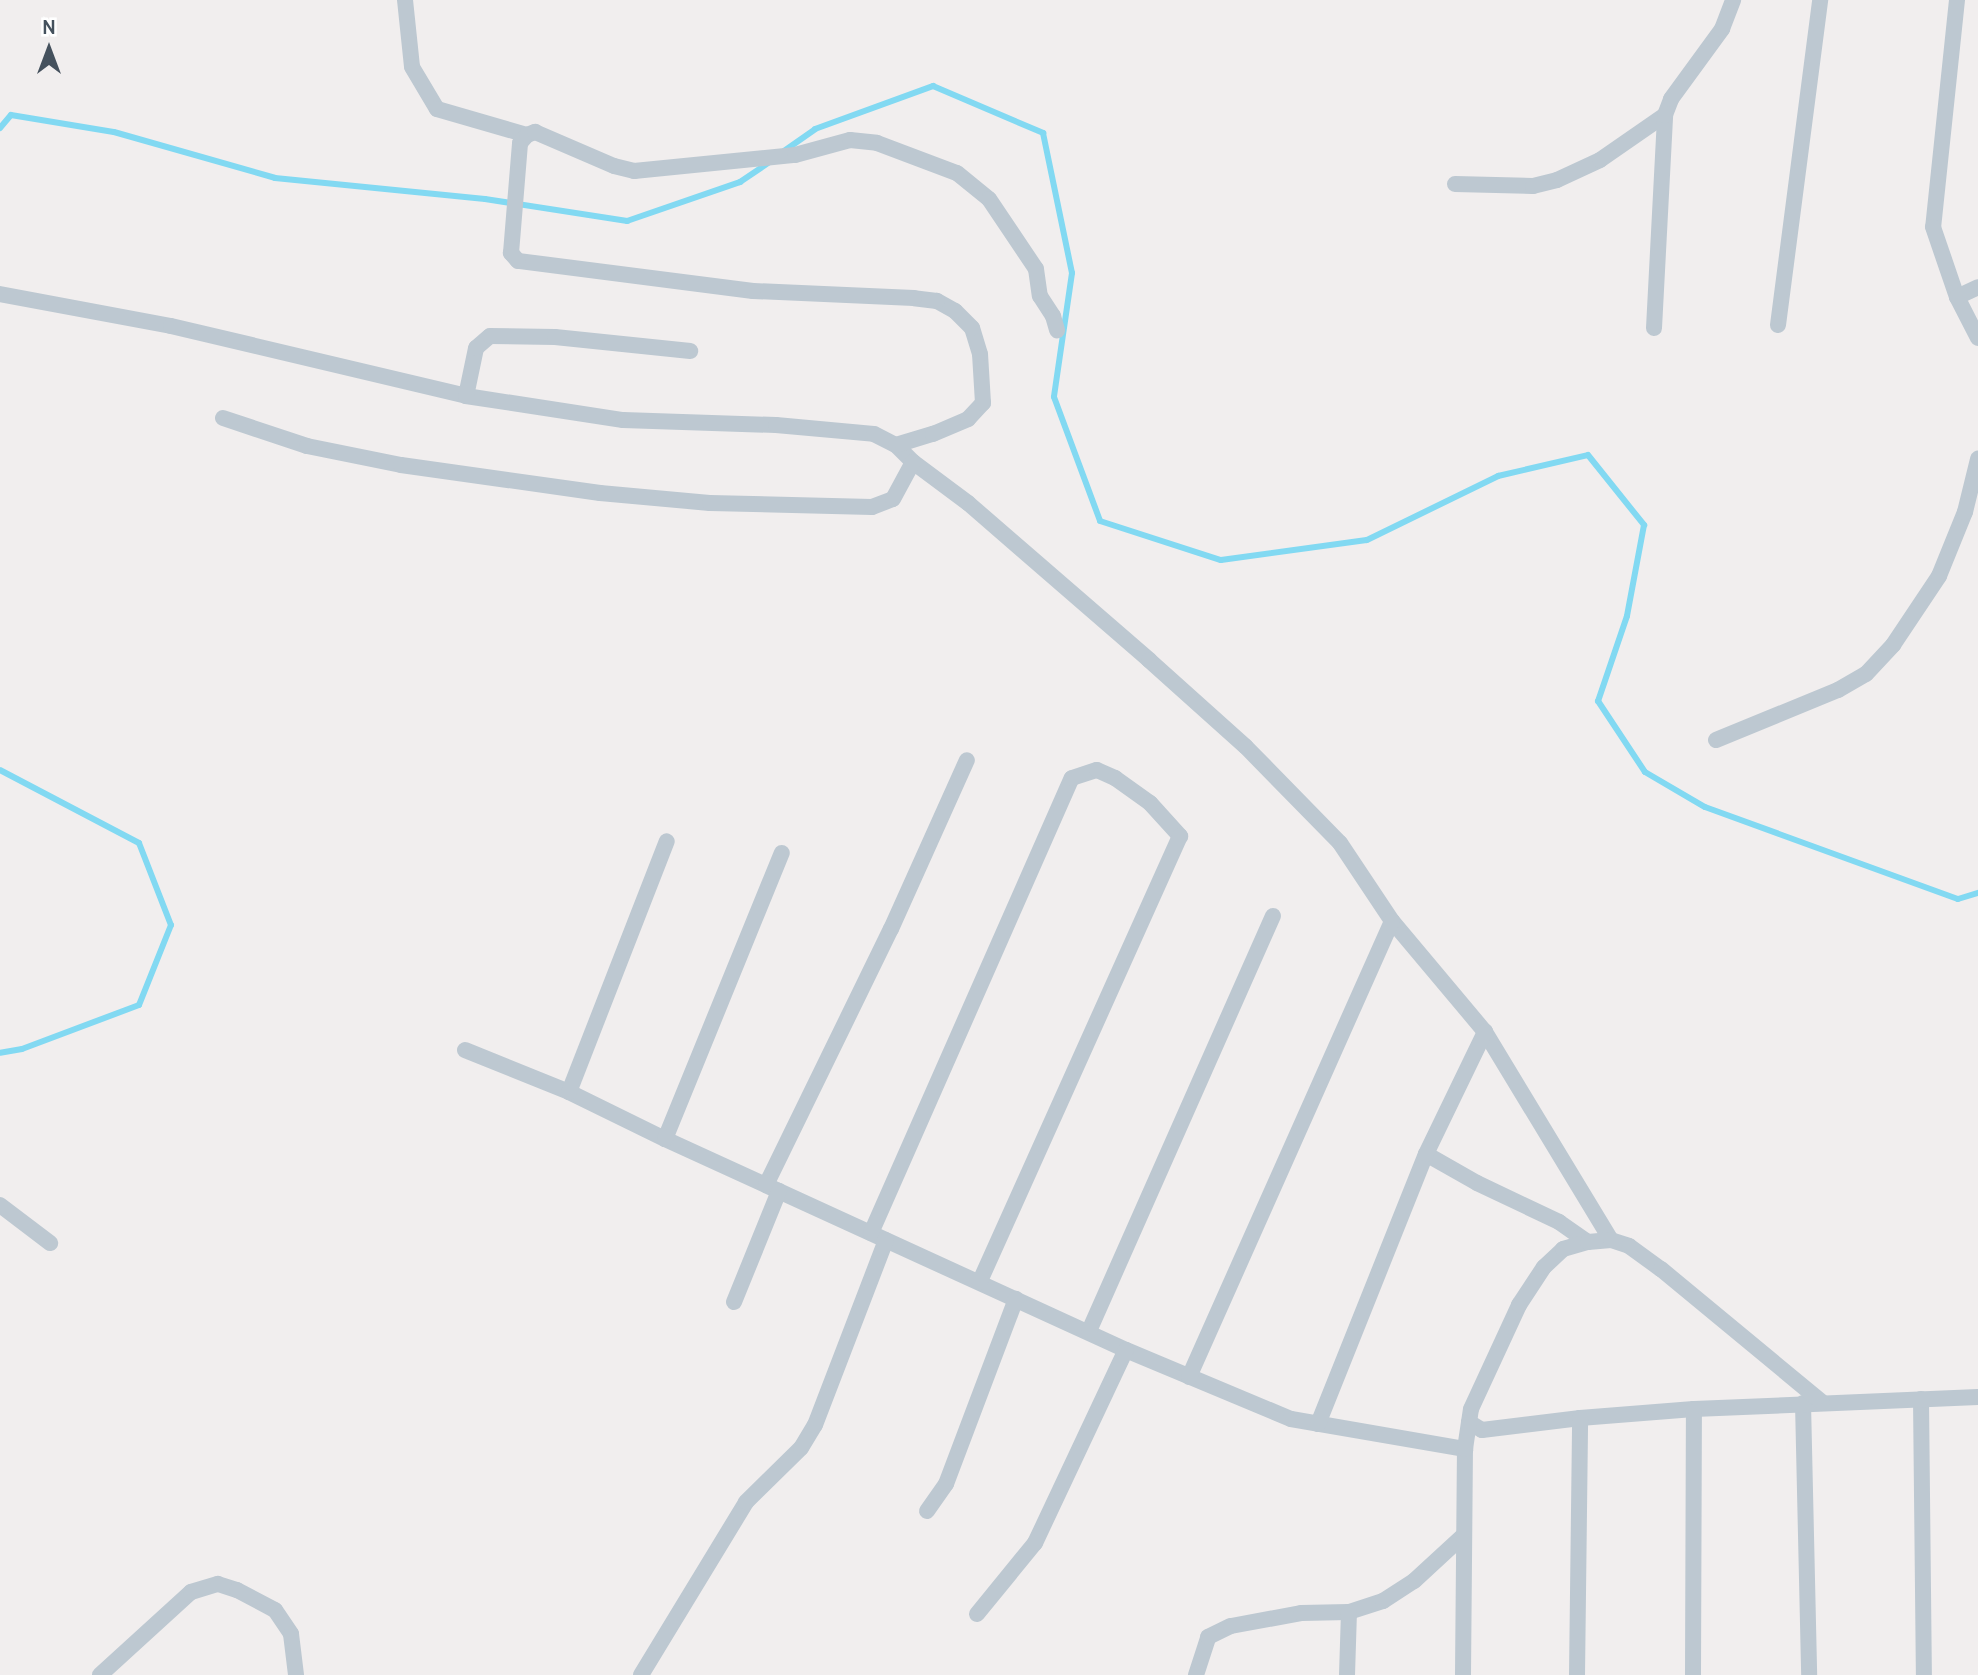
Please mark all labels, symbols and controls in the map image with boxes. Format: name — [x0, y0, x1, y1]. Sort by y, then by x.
north arrow — [14, 14, 84, 84]
text: N — [42, 16, 56, 39]

